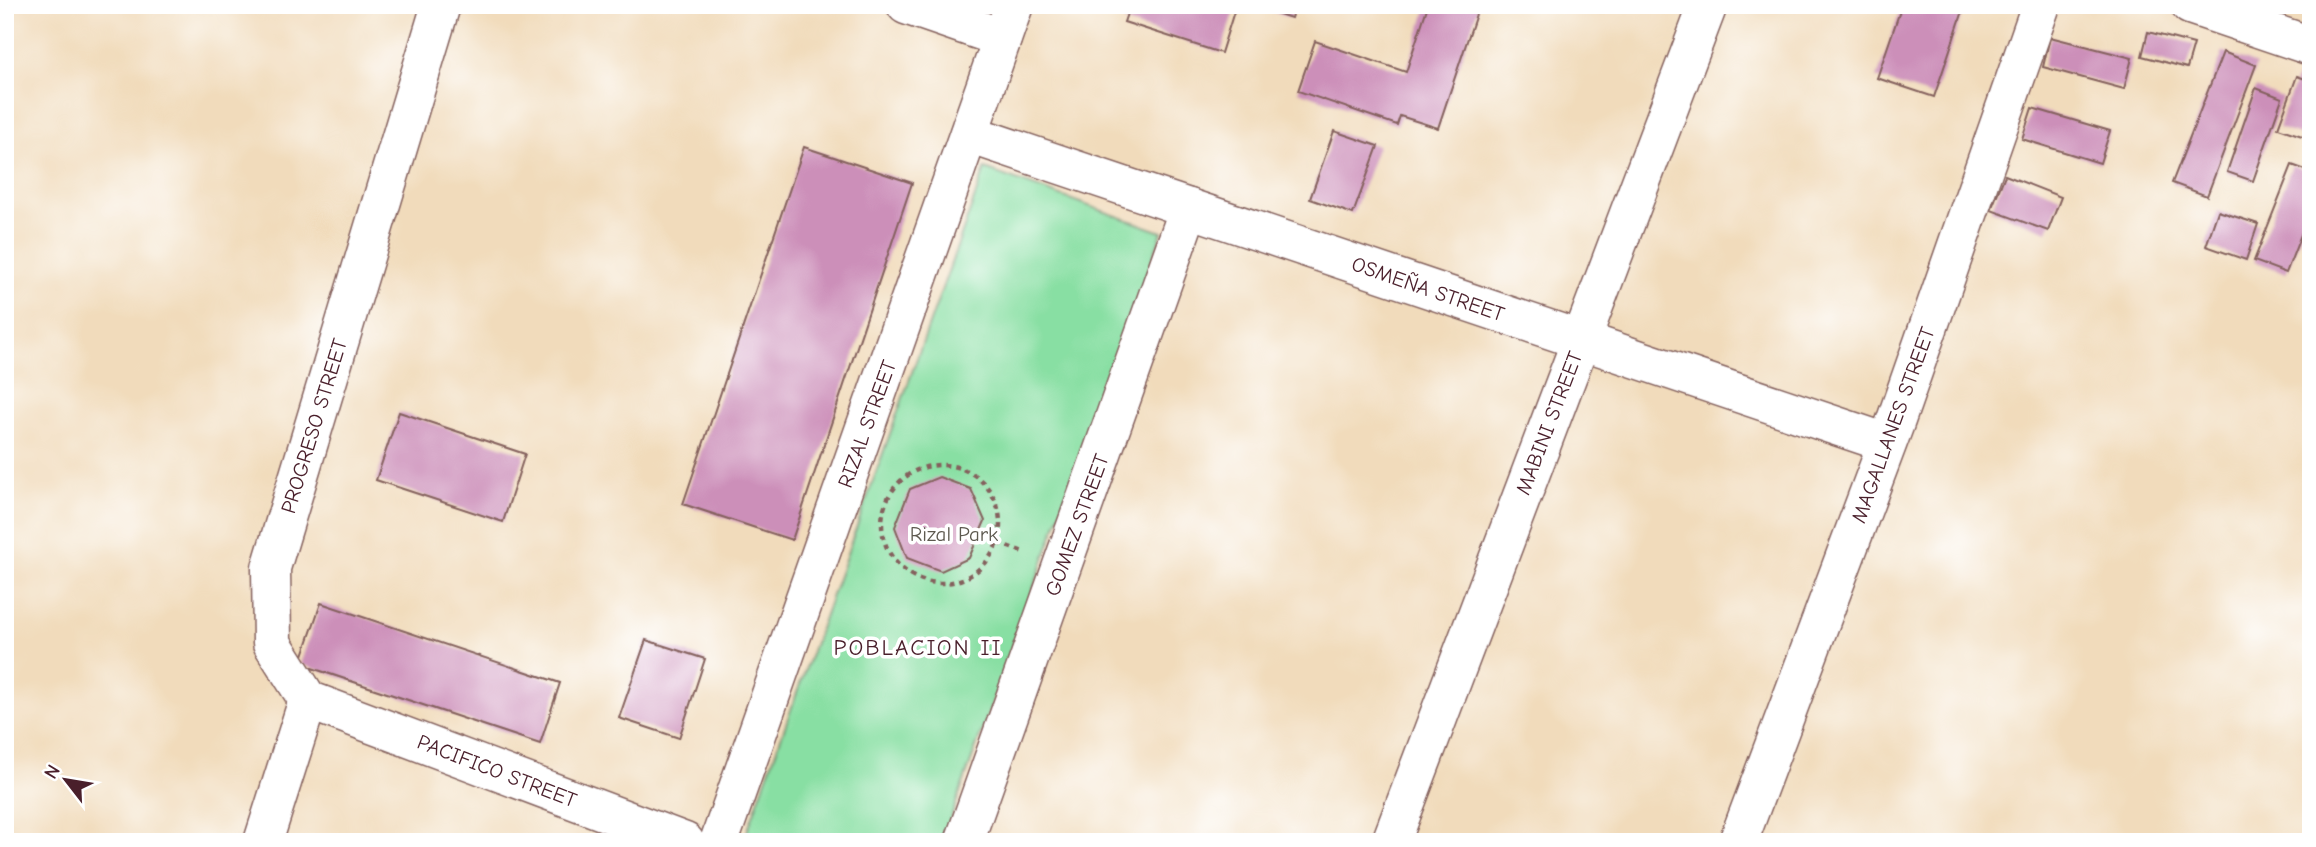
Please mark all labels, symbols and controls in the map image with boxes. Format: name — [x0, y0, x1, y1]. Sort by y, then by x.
street label: OSMEÑA STREET — [1349, 252, 1507, 326]
street label: MAGALLANES STREET — [1846, 324, 1940, 526]
street label: PROGRESO STREET — [276, 336, 352, 516]
street label: MABINI STREET — [1511, 348, 1587, 498]
street label: RIZAL STREET — [833, 357, 901, 491]
street label: GOMEZ STREET — [1040, 451, 1114, 599]
park label: Rizal Park — [910, 522, 998, 546]
district label: POBLACION II — [834, 634, 1002, 661]
street label: PACIFICO STREET — [414, 730, 580, 812]
north arrow — [32, 746, 102, 816]
text: N — [40, 761, 65, 783]

